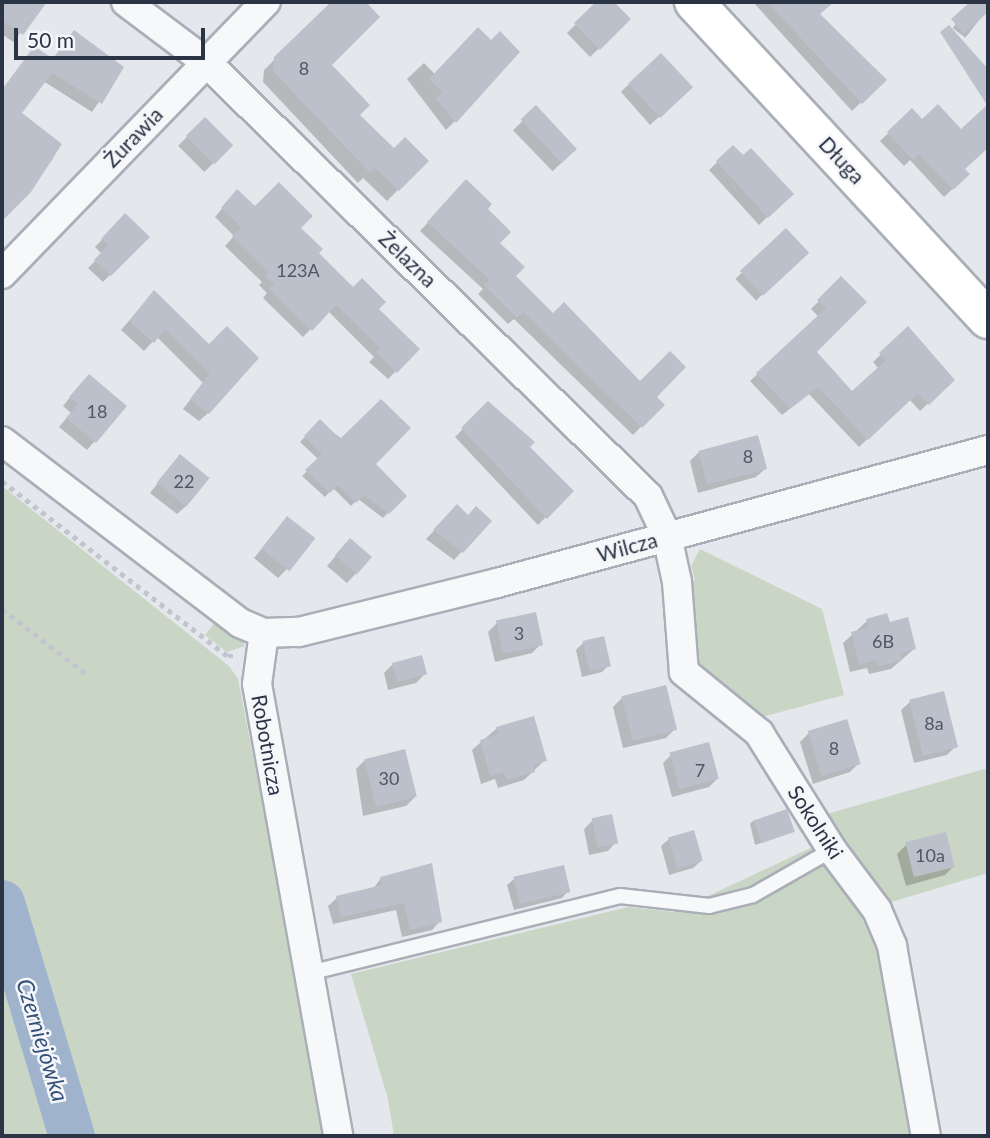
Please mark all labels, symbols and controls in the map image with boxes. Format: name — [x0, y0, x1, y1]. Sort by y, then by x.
scale bar — [18, 14, 208, 58]
text: 50 m — [27, 27, 74, 52]
house number: 8 — [299, 57, 309, 79]
street label: Żurawia — [98, 102, 168, 172]
street label: Długa — [814, 131, 870, 189]
street label: Żelazna — [374, 226, 442, 292]
house number: 123A — [276, 259, 320, 281]
house number: 18 — [87, 400, 107, 422]
house number: 8 — [743, 445, 753, 467]
house number: 22 — [174, 470, 194, 492]
street label: Wilcza — [594, 527, 660, 567]
house number: 3 — [514, 622, 524, 644]
house number: 6B — [872, 630, 894, 652]
street label: Robotnicza — [247, 693, 289, 797]
house number: 8a — [924, 712, 944, 734]
house number: 8 — [829, 737, 839, 759]
house number: 7 — [695, 759, 705, 781]
house number: 30 — [379, 767, 399, 789]
street label: Sokolniki — [783, 780, 849, 864]
house number: 10a — [915, 844, 945, 866]
water label: Czerniejówka — [11, 975, 75, 1105]

